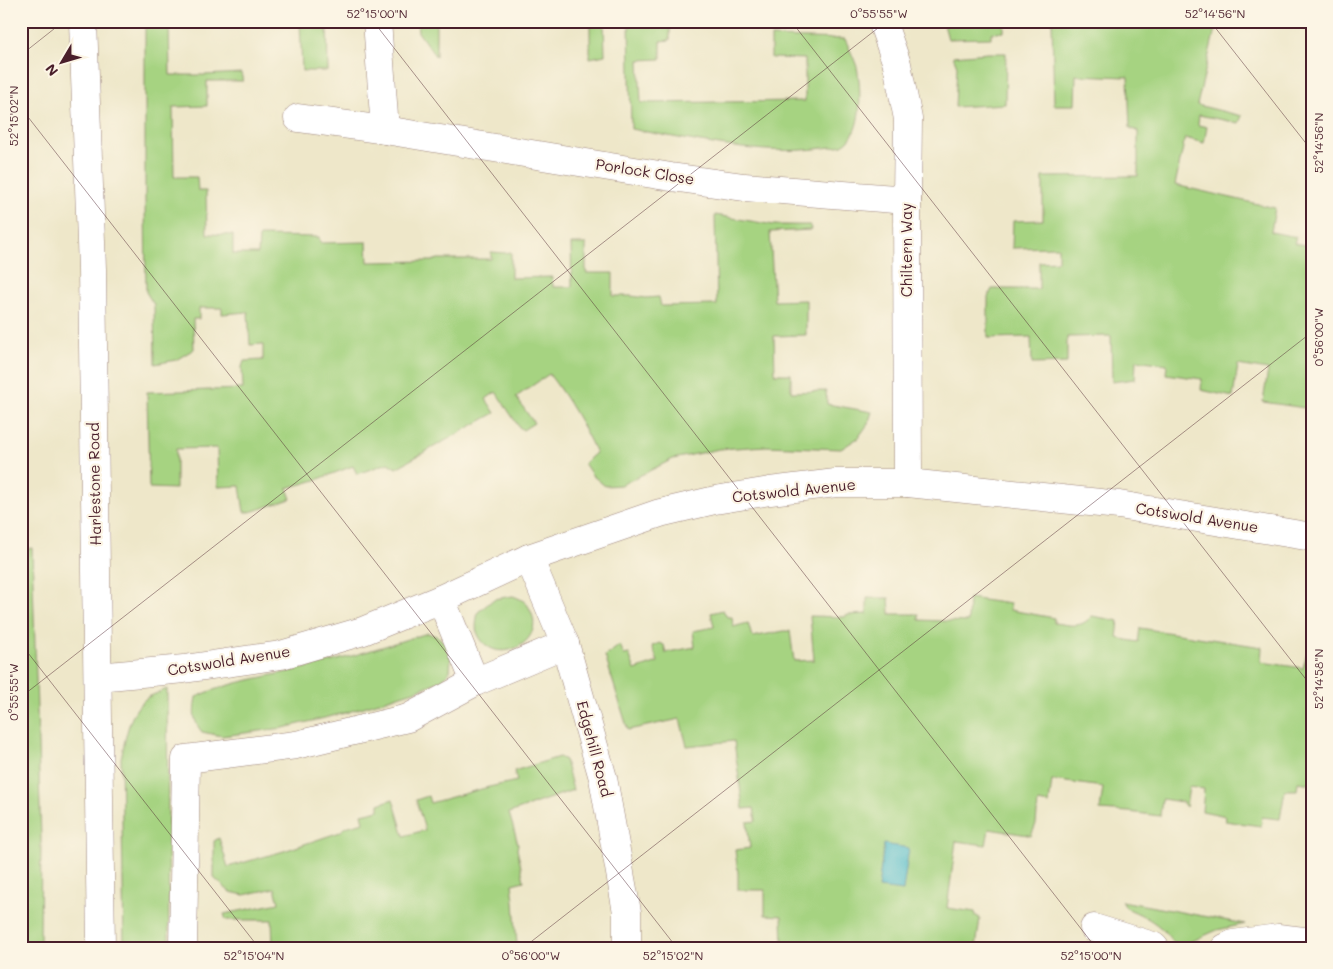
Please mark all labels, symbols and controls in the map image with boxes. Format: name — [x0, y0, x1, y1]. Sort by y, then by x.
text: 52°15'00"N — [346, 5, 408, 21]
text: 0°55'55"W — [850, 5, 908, 21]
text: 52°14'56"N — [1185, 5, 1245, 21]
north arrow — [38, 38, 88, 88]
text: N — [41, 60, 62, 80]
text: 52°15'02"N — [5, 86, 21, 146]
text: 52°14'56"N — [1310, 113, 1326, 173]
street label: Porlock Close — [594, 153, 696, 189]
street label: Chiltern Way — [896, 203, 916, 297]
text: 0°56'00"W — [1310, 308, 1326, 366]
street label: Harlestone Road — [83, 422, 105, 546]
street label: Cotswold Avenue — [731, 474, 857, 506]
street label: Cotswold Avenue — [1134, 497, 1260, 537]
street label: Cotswold Avenue — [166, 640, 292, 680]
text: 52°14'58"N — [1310, 649, 1326, 709]
text: 0°55'55"W — [5, 663, 21, 721]
street label: Edgehill Road — [573, 698, 617, 799]
text: 52°15'04"N — [224, 947, 284, 963]
text: 0°56'00"W — [502, 947, 560, 963]
text: 52°15'02"N — [643, 947, 703, 963]
text: 52°15'00"N — [1060, 947, 1122, 963]

